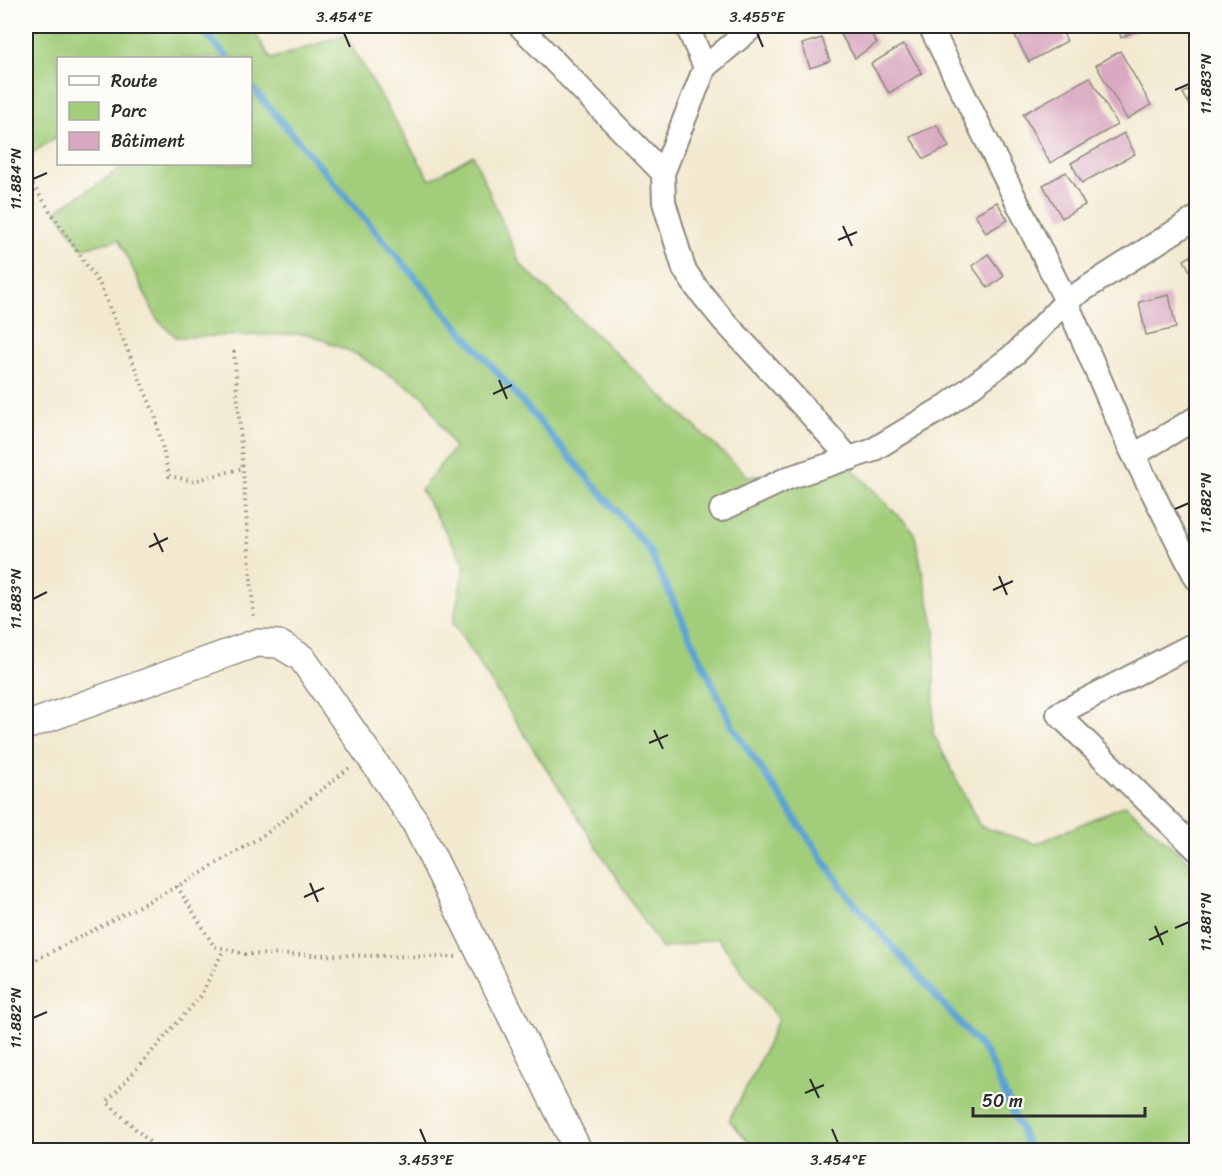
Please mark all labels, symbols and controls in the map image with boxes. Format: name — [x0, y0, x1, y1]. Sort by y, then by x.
text: 3.454°E — [316, 4, 373, 30]
text: 3.455°E — [729, 4, 786, 30]
text: 11.883°N — [1193, 53, 1219, 114]
legend — [57, 57, 252, 165]
text: Route — [111, 65, 158, 97]
text: Parc — [111, 95, 147, 127]
text: Bâtiment — [111, 125, 185, 157]
text: 11.884°N — [3, 148, 29, 210]
text: 11.882°N — [1193, 472, 1219, 533]
text: 11.883°N — [3, 568, 29, 629]
text: 11.881°N — [1193, 892, 1219, 951]
text: 11.882°N — [3, 987, 29, 1048]
scale bar — [973, 1080, 1146, 1118]
text: 50 m — [982, 1085, 1023, 1117]
text: 3.453°E — [399, 1147, 455, 1173]
text: 3.454°E — [810, 1147, 867, 1173]

